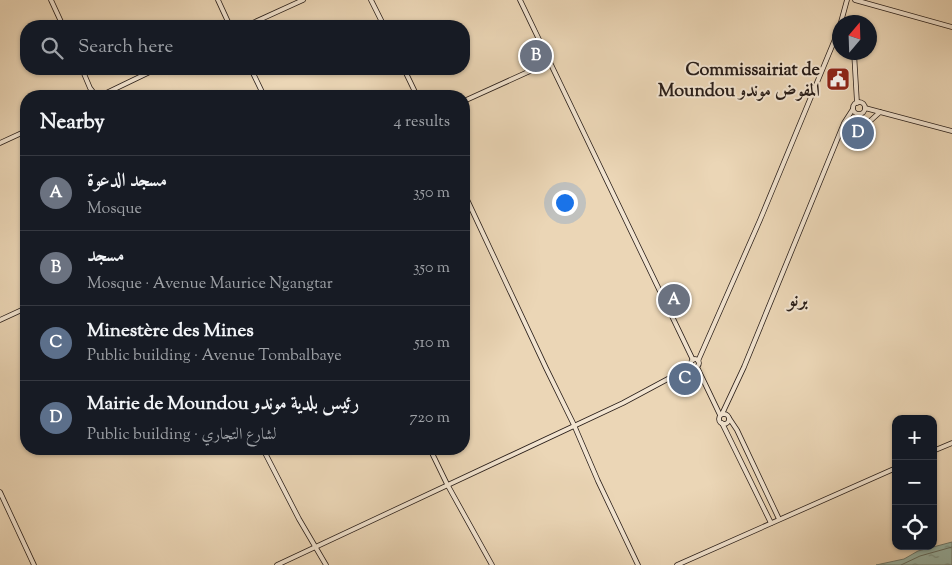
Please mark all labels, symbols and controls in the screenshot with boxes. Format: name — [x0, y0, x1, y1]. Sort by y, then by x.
north arrow — [832, 15, 877, 60]
search box — [20, 20, 470, 75]
icon: search — [38, 34, 66, 62]
text: Search here — [78, 34, 173, 61]
pin: B — [520, 37, 552, 75]
place label: Commissairiat de Moundou المفوض موندو — [658, 58, 821, 105]
public building icon: Commissairiat de Moundou المفوض موندو — [825, 66, 851, 92]
text: Nearby — [40, 108, 105, 138]
text: 4 results — [394, 111, 450, 134]
pin: D — [842, 114, 874, 152]
text: مسجد الدعوة — [87, 168, 167, 195]
text: A — [50, 182, 63, 205]
text: 350 m — [413, 182, 450, 205]
your location — [552, 190, 578, 216]
text: Mosque — [87, 198, 142, 221]
text: مسجد — [87, 243, 124, 270]
text: B — [51, 257, 61, 280]
text: 350 m — [413, 257, 450, 280]
text: Mosque · Avenue Maurice Ngangtar — [87, 273, 333, 296]
pin: A — [658, 281, 690, 319]
district label: برنو — [786, 287, 809, 316]
text: Minestère des Mines — [87, 318, 254, 345]
text: C — [50, 332, 62, 355]
text: 510 m — [414, 332, 450, 355]
text: Public building · Avenue Tombalbaye — [87, 345, 342, 368]
pin: C — [669, 360, 701, 398]
text: Mairie de Moundou رئيس بلدية موندو — [87, 391, 359, 418]
text: D — [50, 407, 62, 430]
text: 720 m — [410, 407, 450, 430]
map controls — [892, 415, 937, 550]
button: + — [892, 415, 937, 460]
text: Public building · لشارع التجاري — [87, 424, 276, 447]
button: − — [892, 460, 937, 505]
button: locate — [892, 505, 937, 550]

